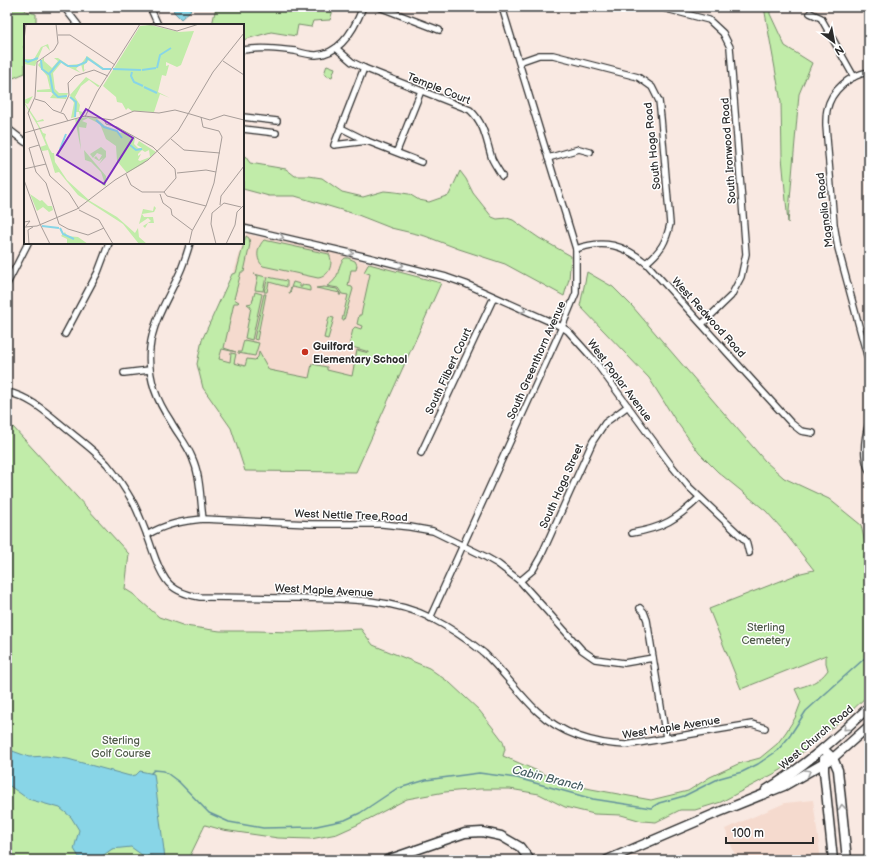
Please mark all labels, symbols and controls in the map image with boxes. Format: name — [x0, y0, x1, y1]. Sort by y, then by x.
north arrow — [814, 22, 854, 62]
inset map — [24, 24, 244, 244]
text: N — [832, 42, 846, 58]
street label: Temple Court — [405, 70, 473, 107]
street label: South Ironwood Road — [718, 97, 739, 205]
street label: South Hoga Road — [641, 102, 664, 190]
street label: Magnolia Road — [813, 172, 836, 248]
one-way arrow — [278, 232, 284, 240]
one-way arrow — [347, 248, 354, 257]
one-way arrow — [398, 261, 404, 269]
street label: West Redwood Road — [669, 274, 748, 360]
street label: South Greenthorn Avenue — [504, 298, 569, 421]
one-way arrow — [519, 305, 526, 313]
street label: South Filbert Court — [423, 325, 474, 416]
street label: West Poplar Avenue — [585, 337, 655, 424]
place label: Guilford Elementary School — [313, 340, 407, 366]
marker: Guilford Elementary School — [300, 347, 310, 357]
street label: South Hoga Street — [537, 441, 586, 531]
street label: West Nettle Tree Road — [294, 507, 408, 524]
street label: West Maple Avenue — [274, 581, 374, 600]
park label: Sterling Cemetery — [741, 621, 791, 647]
street label: West Church Road — [777, 703, 856, 772]
street label: West Maple Avenue — [621, 713, 721, 742]
one-way arrow — [844, 724, 851, 731]
park label: Sterling Golf Course — [91, 734, 151, 760]
water label: Cabin Branch — [510, 762, 586, 795]
one-way arrow — [804, 770, 811, 777]
one-way arrow — [837, 804, 846, 810]
scale bar — [726, 819, 813, 845]
text: 100 m — [732, 826, 764, 841]

